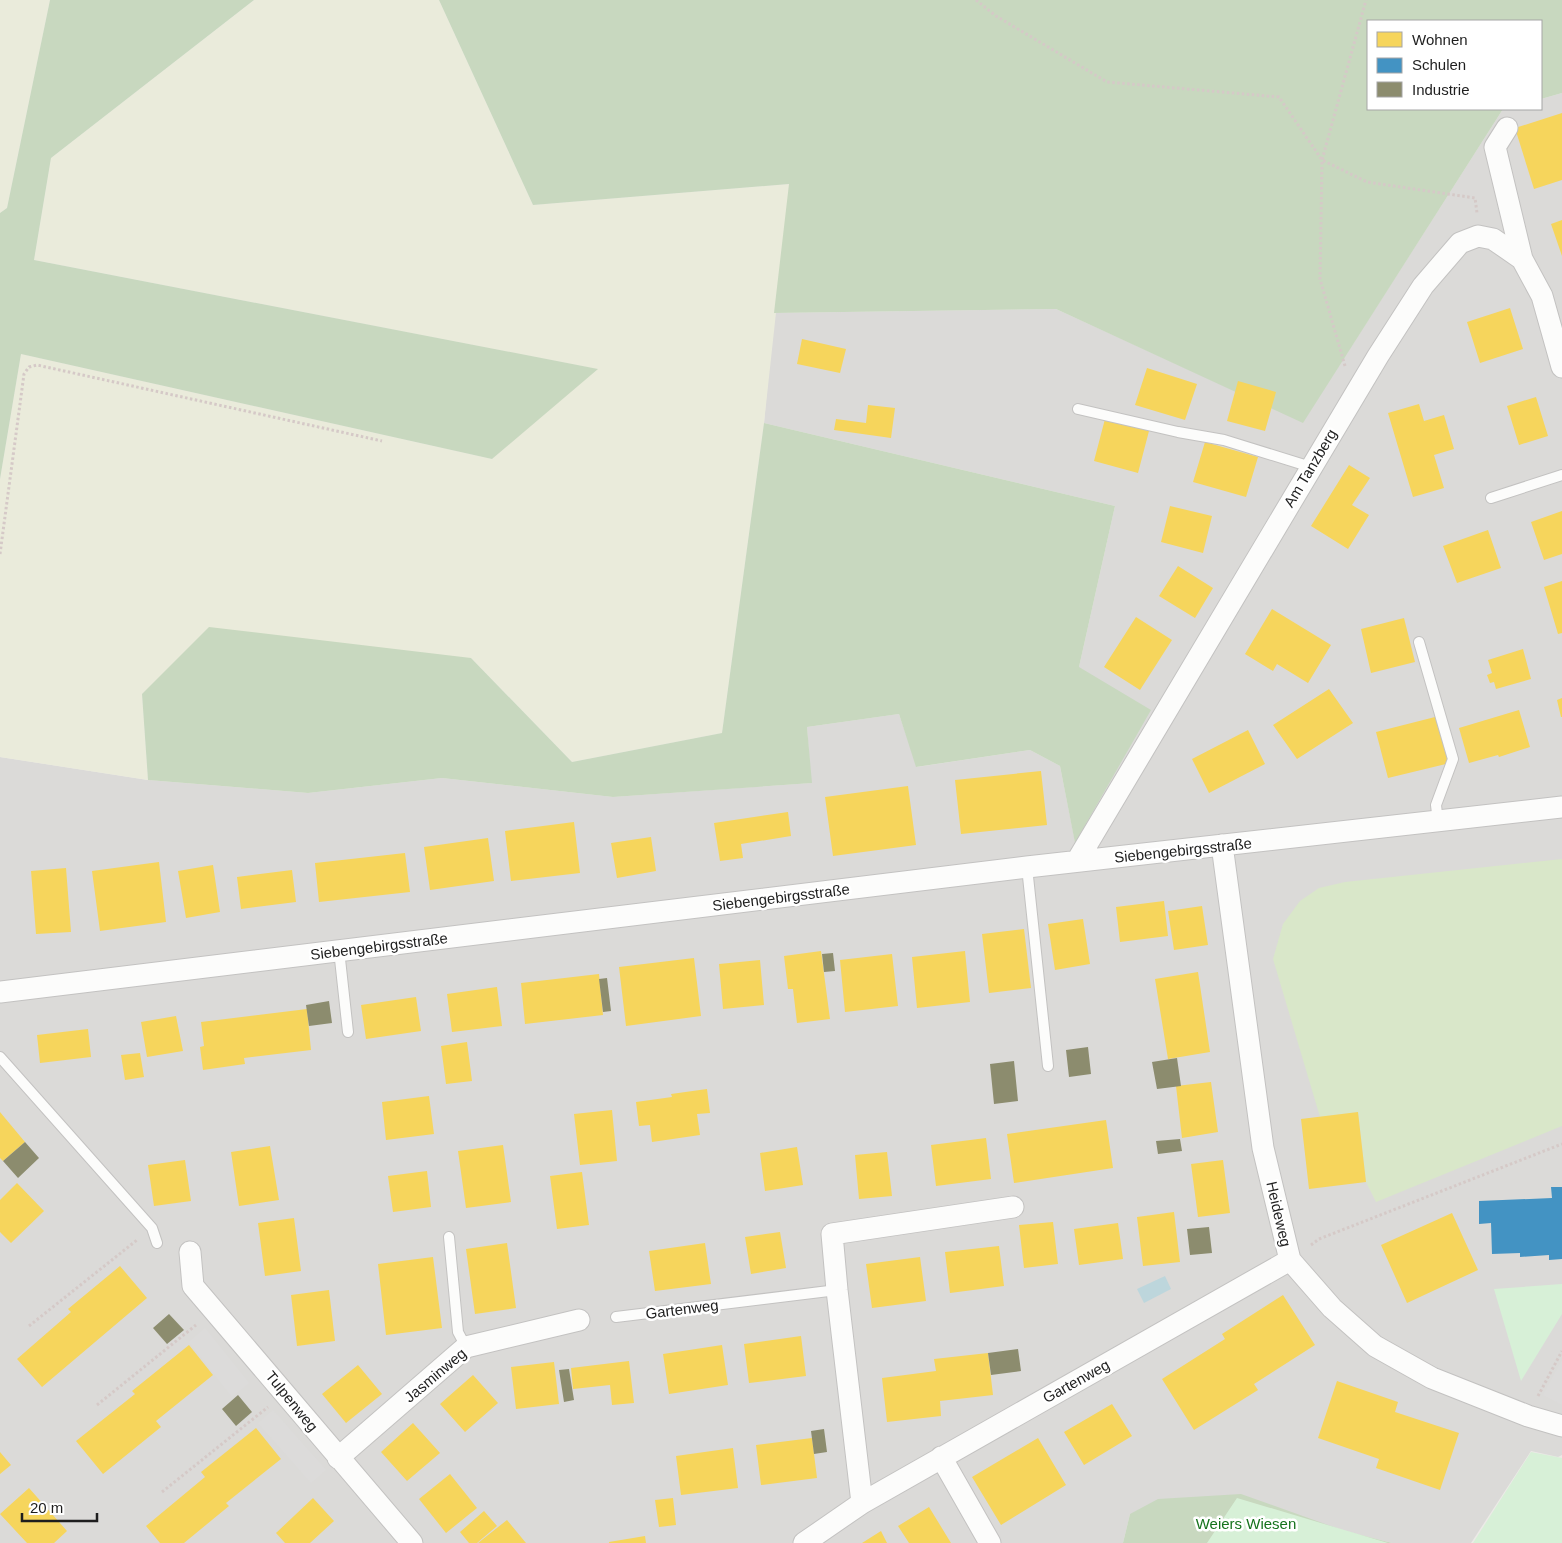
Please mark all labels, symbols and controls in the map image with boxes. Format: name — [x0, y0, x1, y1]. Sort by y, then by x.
legend — [1367, 20, 1542, 110]
text: Wohnen — [1412, 31, 1468, 48]
text: Schulen — [1412, 56, 1466, 73]
text: Industrie — [1412, 81, 1470, 98]
street label: Am Tanzberg — [1280, 426, 1340, 510]
street label: Siebengebirgsstraße — [1113, 834, 1253, 866]
street label: Siebengebirgsstraße — [711, 880, 851, 914]
street label: Siebengebirgsstraße — [309, 929, 449, 963]
street label: Heideweg — [1263, 1180, 1295, 1248]
street label: Gartenweg — [645, 1296, 719, 1322]
street label: Jasminweg — [401, 1344, 469, 1406]
street label: Gartenweg — [1040, 1356, 1112, 1406]
street label: Tulpenweg — [262, 1367, 322, 1435]
scale bar — [22, 1490, 98, 1522]
text: 20 m — [30, 1499, 63, 1516]
park label: Weiers Wiesen — [1196, 1515, 1296, 1532]

